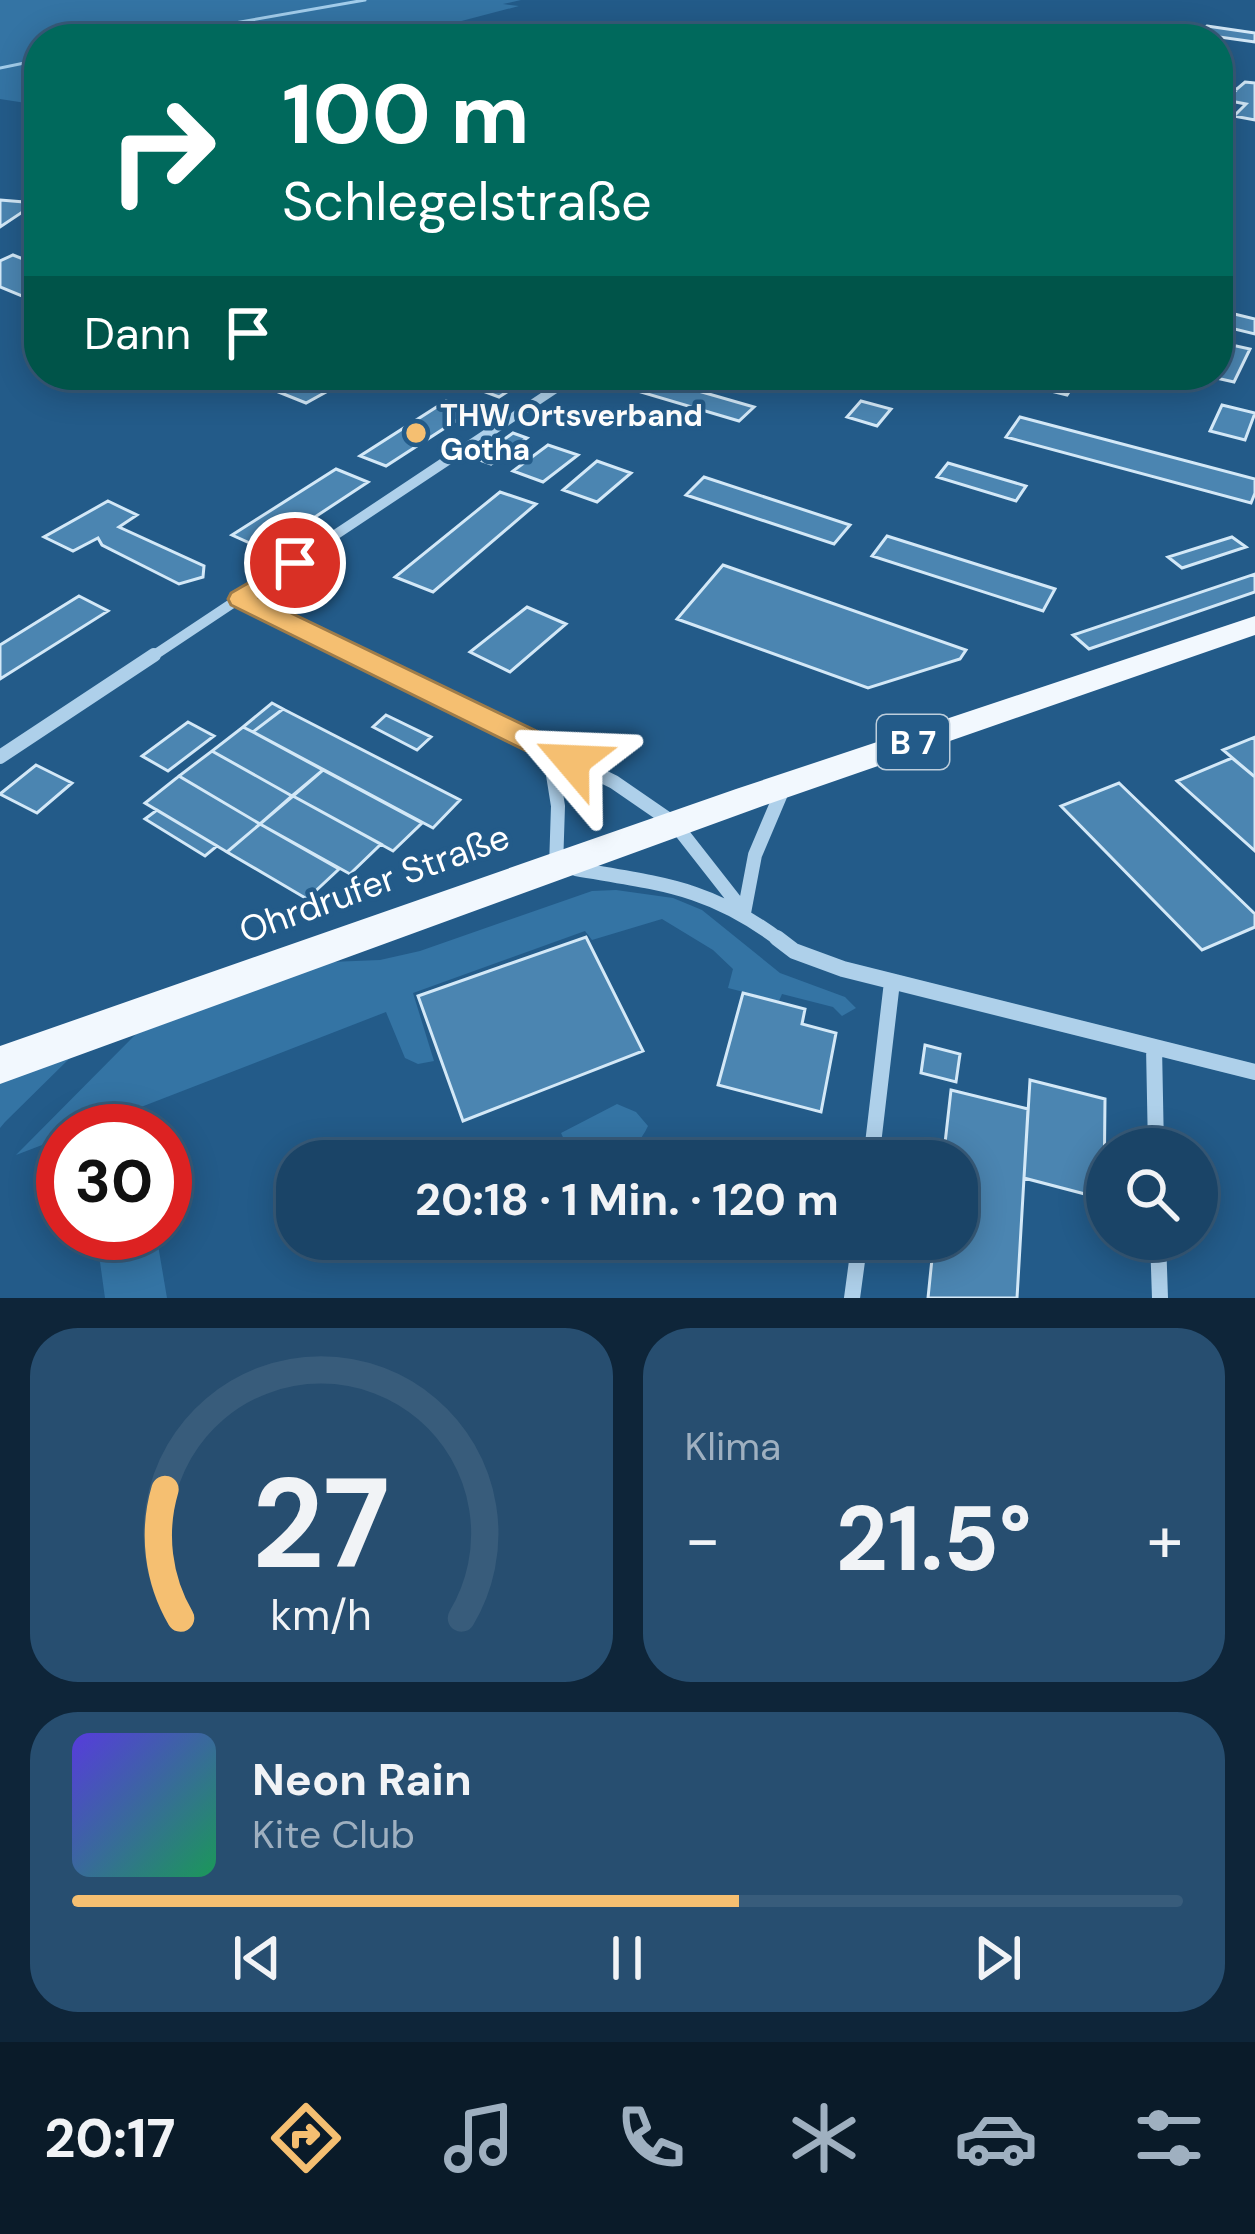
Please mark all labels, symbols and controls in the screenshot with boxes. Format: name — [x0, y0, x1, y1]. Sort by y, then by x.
text: 100 m — [282, 60, 530, 169]
icon: right — [84, 72, 240, 228]
text: Schlegelstraße — [282, 166, 652, 237]
icon: arrive — [215, 300, 281, 366]
text: Dann — [84, 304, 191, 363]
place label: THW Ortsverband Gotha — [440, 396, 703, 469]
marker: THW Ortsverband Gotha — [403, 420, 429, 446]
pin — [244, 512, 346, 614]
icon: arrive — [262, 530, 328, 596]
position arrow — [509, 698, 635, 824]
road number: B 7 — [877, 715, 949, 769]
street label: Ohrdrufer Straße — [233, 813, 516, 954]
speed limit sign: 30 — [36, 1104, 192, 1260]
map controls — [1086, 1128, 1218, 1260]
button: search — [1086, 1128, 1218, 1260]
text: 20:18 · 1 Min. · 120 m — [415, 1170, 839, 1229]
text: Klima — [685, 1421, 781, 1472]
text: 27 — [252, 1443, 390, 1606]
text: 21.5° — [836, 1481, 1032, 1598]
text: − — [685, 1497, 721, 1582]
text: + — [1147, 1497, 1183, 1582]
text: km/h — [271, 1587, 372, 1643]
text: Neon Rain — [252, 1750, 472, 1809]
text: Kite Club — [252, 1809, 415, 1860]
icon: previous — [224, 1925, 290, 1991]
icon: pause — [594, 1925, 660, 1991]
icon: next — [965, 1925, 1031, 1991]
icon: directions — [264, 2096, 348, 2180]
icon: music — [437, 2096, 521, 2180]
icon: phone — [609, 2096, 693, 2180]
icon: climate — [782, 2096, 866, 2180]
icon: car — [954, 2096, 1038, 2180]
icon: filters — [1127, 2096, 1211, 2180]
text: 20:17 — [44, 2103, 176, 2174]

